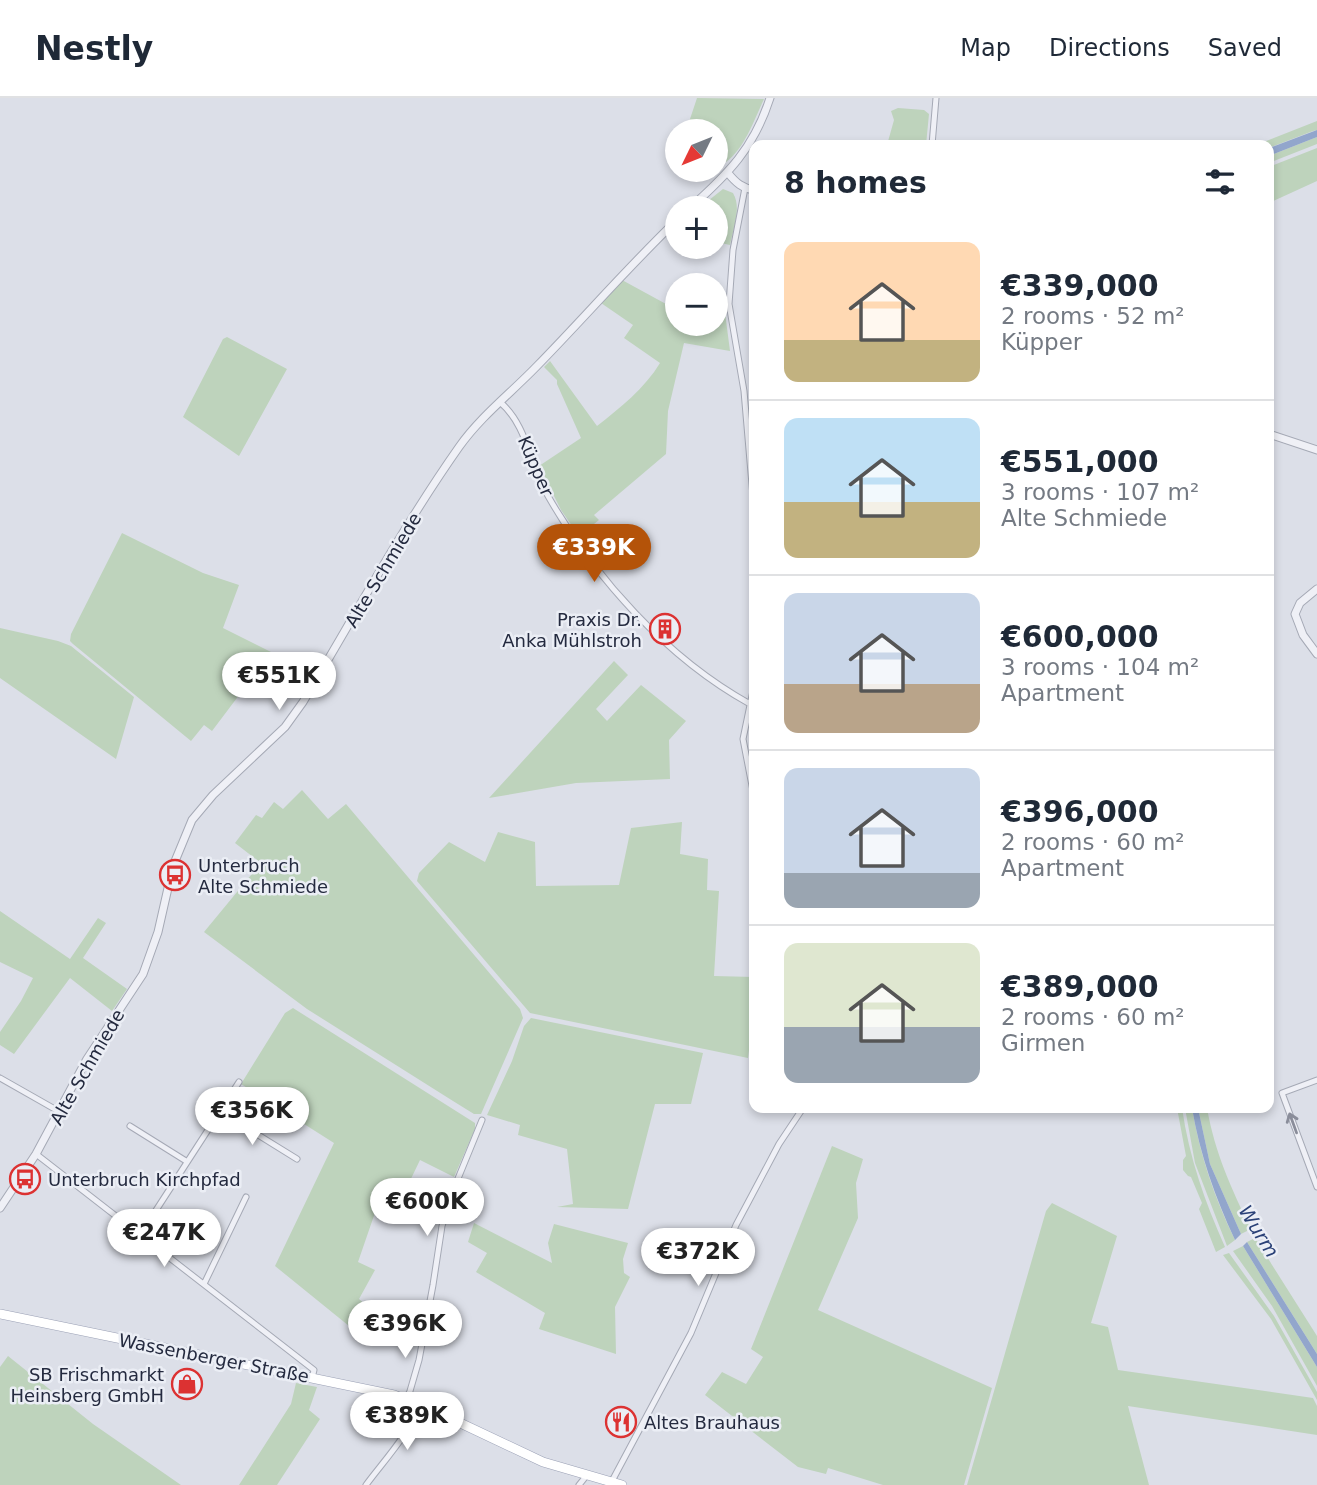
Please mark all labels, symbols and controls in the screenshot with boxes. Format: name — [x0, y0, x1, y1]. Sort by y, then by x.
text: Nestly — [35, 29, 153, 68]
text: Map — [960, 34, 1011, 62]
text: Directions — [1049, 34, 1170, 62]
text: Saved — [1208, 34, 1282, 62]
north arrow — [665, 119, 728, 182]
map controls — [665, 119, 728, 336]
icon: filters — [1201, 163, 1239, 201]
text: 8 homes — [784, 165, 927, 200]
button: + — [665, 196, 728, 259]
text: €339,000 — [1001, 268, 1159, 303]
icon: home — [840, 270, 924, 354]
button: − — [665, 273, 728, 336]
text: 2 rooms · 52 m² — [1001, 303, 1185, 329]
text: Küpper — [1001, 329, 1082, 355]
street label: Küpper — [514, 433, 558, 500]
text: €551,000 — [1001, 444, 1159, 479]
icon: home — [840, 446, 924, 530]
text: 3 rooms · 107 m² — [1001, 479, 1199, 505]
text: Alte Schmiede — [1001, 505, 1167, 531]
street label: Alte Schmiede — [341, 509, 425, 631]
pin: €339K — [545, 524, 643, 584]
text: €339K — [553, 534, 635, 560]
place label: Praxis Dr. Anka Mühlstroh — [502, 609, 642, 651]
building icon: Praxis Dr. Anka Mühlstroh — [648, 612, 682, 646]
text: €600,000 — [1001, 619, 1159, 654]
icon: home — [840, 621, 924, 705]
pin: €551K — [230, 652, 328, 712]
text: 3 rooms · 104 m² — [1001, 654, 1199, 680]
text: €551K — [238, 662, 320, 688]
text: Apartment — [1001, 680, 1124, 706]
text: €396,000 — [1001, 794, 1159, 829]
icon: home — [840, 796, 924, 880]
text: 2 rooms · 60 m² — [1001, 829, 1185, 855]
place label: Unterbruch Alte Schmiede — [198, 855, 328, 897]
text: Apartment — [1001, 855, 1124, 881]
bus stop icon: Unterbruch Alte Schmiede — [158, 858, 192, 892]
text: €389,000 — [1001, 969, 1159, 1004]
icon: home — [840, 971, 924, 1055]
text: 2 rooms · 60 m² — [1001, 1004, 1185, 1030]
street label: Alte Schmiede — [45, 1005, 129, 1129]
text: Girmen — [1001, 1030, 1085, 1056]
pin: €356K — [203, 1088, 301, 1147]
text: €356K — [211, 1097, 293, 1123]
one-way arrow — [1286, 1113, 1298, 1135]
bus stop icon: Unterbruch Kirchpfad — [8, 1162, 42, 1196]
place label: Unterbruch Kirchpfad — [48, 1169, 241, 1190]
pin: €600K — [378, 1178, 476, 1238]
text: €600K — [386, 1188, 468, 1214]
water label: Wurm — [1235, 1201, 1283, 1261]
pin: €247K — [115, 1210, 213, 1269]
text: €247K — [123, 1219, 205, 1245]
pin: €372K — [649, 1228, 747, 1288]
text: €372K — [657, 1238, 739, 1264]
pin: €396K — [356, 1300, 454, 1360]
text: €396K — [364, 1310, 446, 1336]
street label: Wassenberger Straße — [117, 1329, 311, 1387]
place label: SB Frischmarkt Heinsberg GmbH — [10, 1364, 164, 1406]
shop icon: SB Frischmarkt Heinsberg GmbH — [170, 1367, 204, 1401]
pin: €389K — [358, 1392, 456, 1452]
text: €389K — [366, 1402, 448, 1428]
restaurant icon: Altes Brauhaus — [604, 1405, 638, 1439]
place label: Altes Brauhaus — [644, 1412, 780, 1433]

